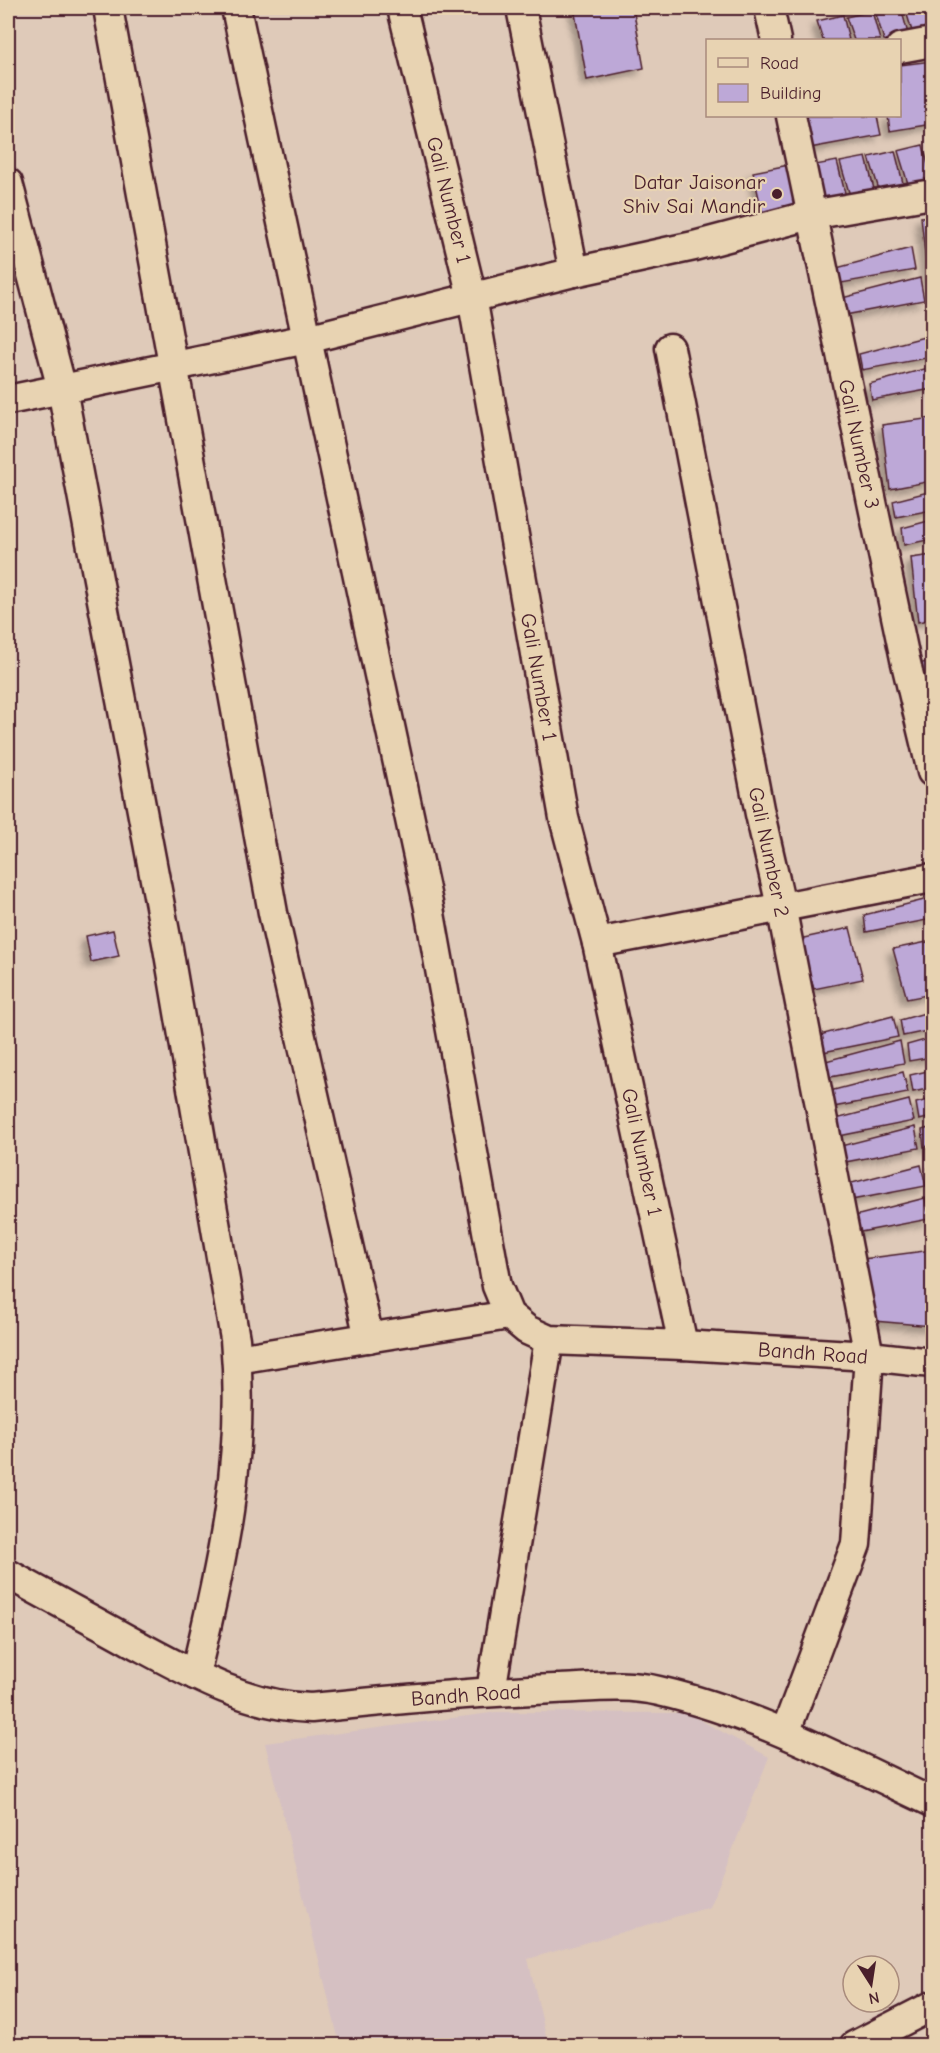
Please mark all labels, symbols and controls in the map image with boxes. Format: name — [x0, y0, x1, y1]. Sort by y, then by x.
legend — [706, 39, 901, 117]
text: Road — [760, 53, 799, 74]
text: Building — [760, 83, 822, 104]
street label: Gali Number 1 — [422, 134, 476, 266]
place label: Datar Jaisonar Shiv Sai Mandir — [623, 170, 766, 218]
marker: Datar Jaisonar Shiv Sai Mandir — [770, 187, 784, 201]
street label: Gali Number 3 — [834, 377, 884, 511]
street label: Gali Number 1 — [516, 611, 562, 743]
street label: Gali Number 2 — [744, 785, 794, 919]
street label: Gali Number 1 — [617, 1086, 667, 1218]
street label: Bandh Road — [757, 1337, 869, 1369]
street label: Bandh Road — [410, 1679, 522, 1711]
north arrow — [841, 1954, 901, 2014]
text: N — [867, 1988, 881, 2008]

